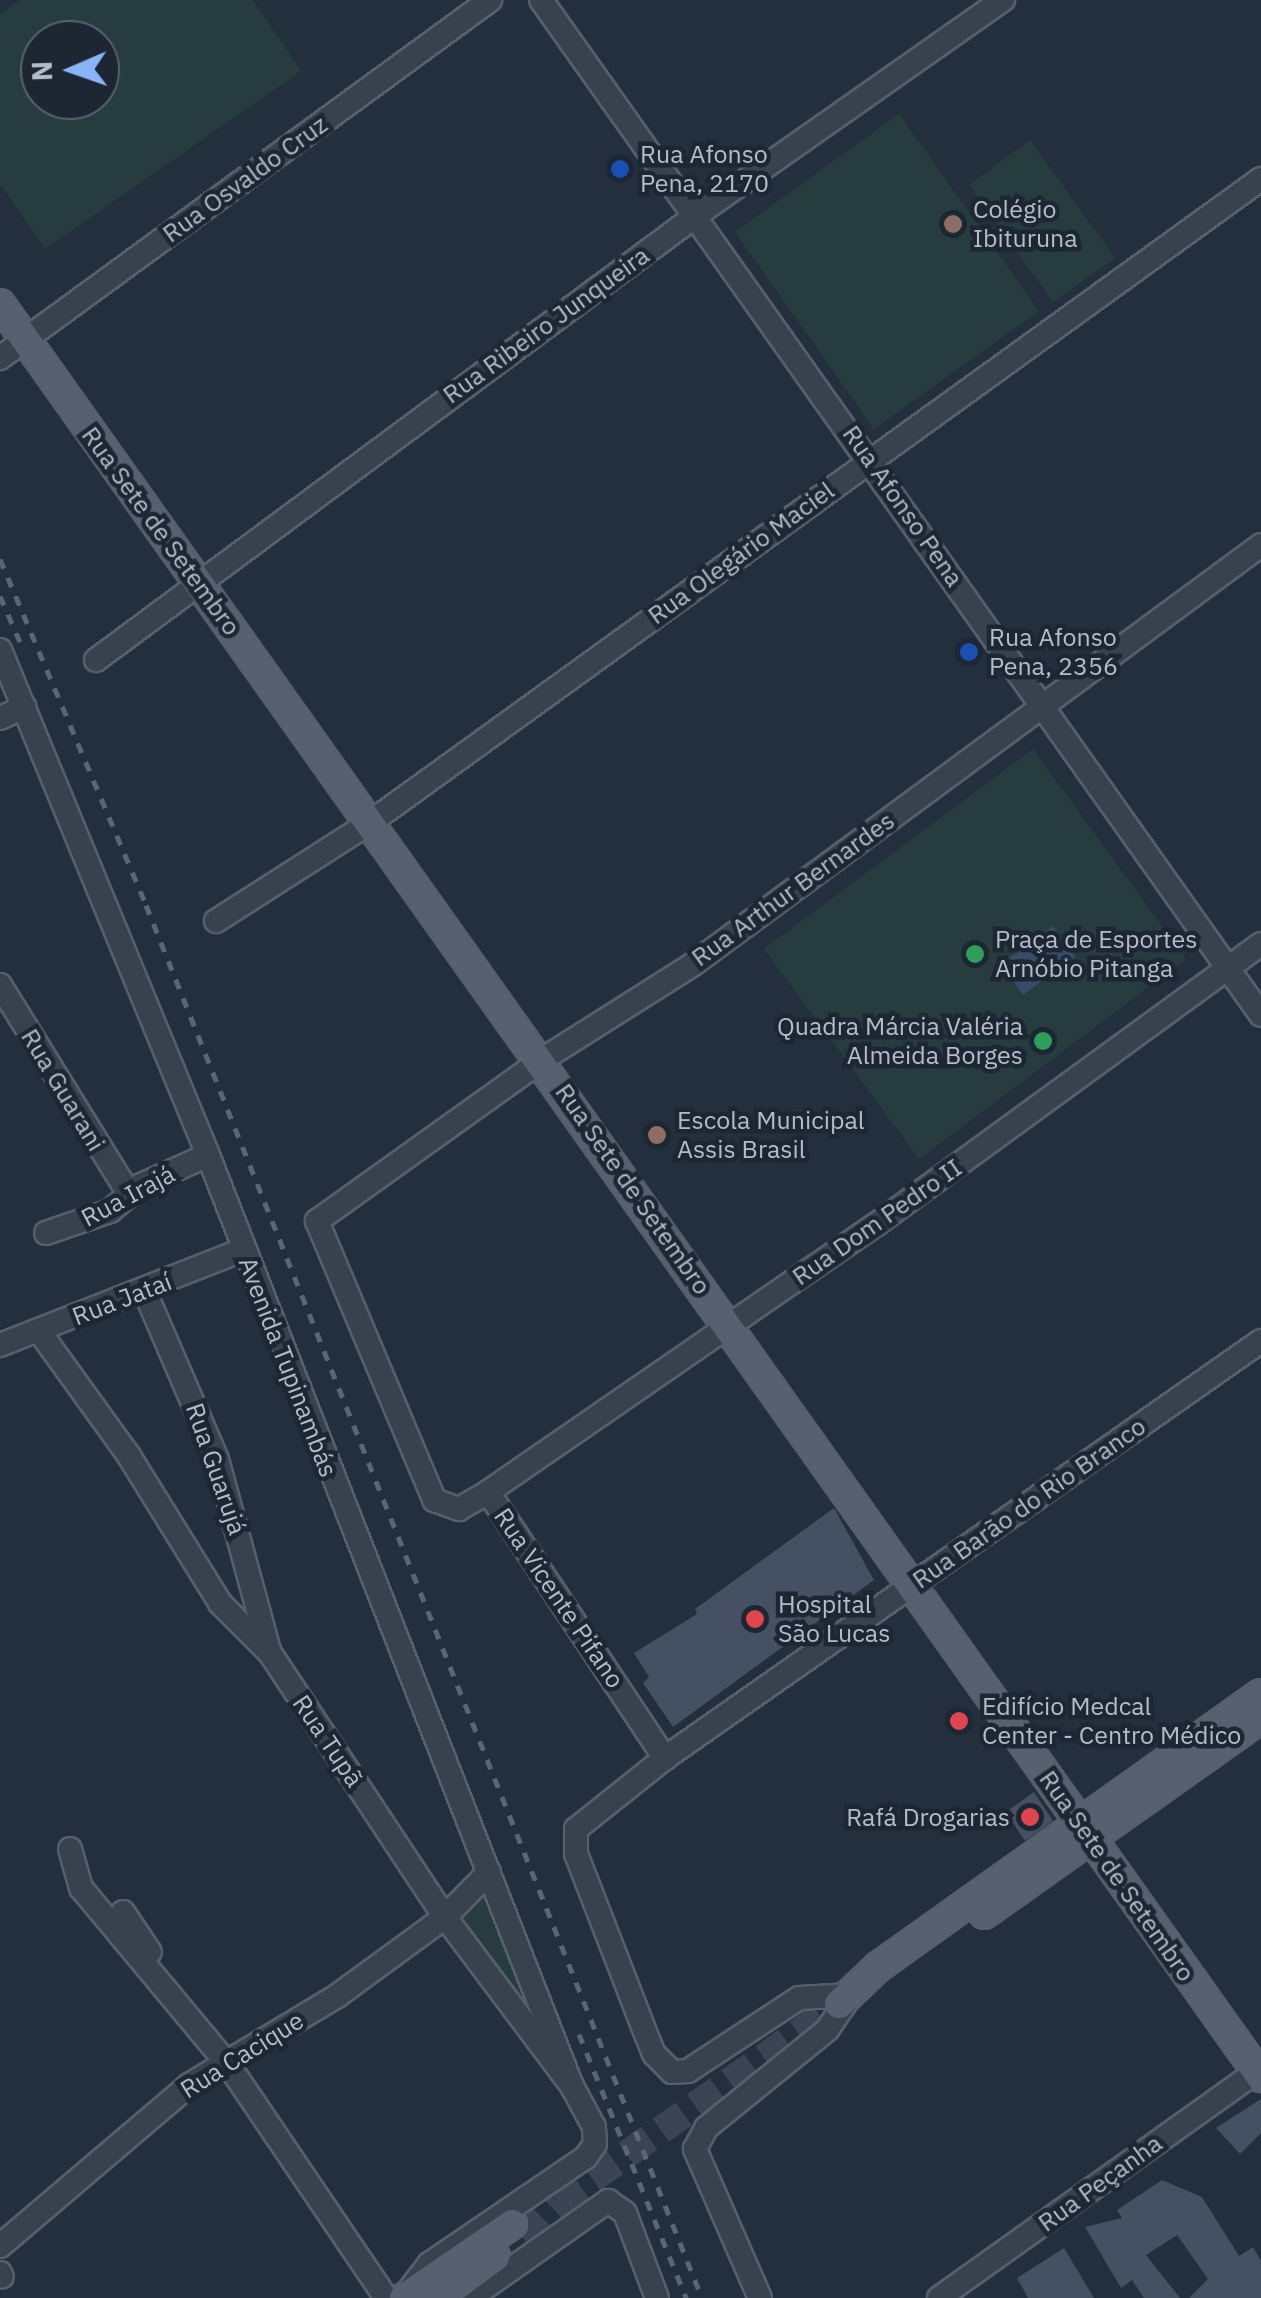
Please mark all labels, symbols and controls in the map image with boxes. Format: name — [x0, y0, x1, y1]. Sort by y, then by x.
north arrow — [20, 20, 120, 120]
text: N — [23, 60, 60, 82]
street label: Rua Osvaldo Cruz — [157, 109, 333, 249]
place label: Rua Afonso Pena, 2170 — [640, 140, 769, 199]
marker: Rua Afonso Pena, 2170 — [609, 158, 631, 180]
place label: Colégio Ibituruna — [973, 195, 1078, 254]
marker: Colégio Ibituruna — [942, 213, 964, 235]
street label: Rua Ribeiro Junqueira — [437, 240, 655, 410]
street label: Rua Afonso Pena — [836, 420, 970, 592]
street label: Rua Sete de Setembro — [75, 421, 247, 641]
street label: Rua Olegário Maciel — [642, 475, 840, 631]
place label: Rua Afonso Pena, 2356 — [989, 623, 1118, 682]
marker: Rua Afonso Pena, 2356 — [958, 641, 980, 663]
street label: Rua Arthur Bernardes — [686, 805, 900, 973]
place label: Praça de Esportes Arnóbio Pitanga — [995, 925, 1197, 984]
marker: Praça de Esportes Arnóbio Pitanga — [964, 943, 986, 965]
place label: Quadra Márcia Valéria Almeida Borges — [777, 1012, 1023, 1071]
street label: Rua Guarani — [15, 1023, 111, 1157]
marker: Quadra Márcia Valéria Almeida Borges — [1032, 1030, 1054, 1052]
street label: Rua Sete de Setembro — [549, 1078, 717, 1300]
place label: Escola Municipal Assis Brasil — [677, 1106, 865, 1165]
marker: Escola Municipal Assis Brasil — [646, 1124, 668, 1146]
street label: Rua Dom Pedro II — [787, 1152, 967, 1292]
street label: Rua Irajá — [76, 1159, 180, 1233]
street label: Avenida Tupinambás — [232, 1253, 344, 1481]
street label: Rua Jataí — [68, 1266, 176, 1332]
street label: Rua Guarujá — [179, 1399, 253, 1539]
street label: Rua Barão do Rio Branco — [907, 1411, 1151, 1595]
street label: Rua Vicente Pifano — [488, 1502, 630, 1694]
place label: Hospital São Lucas — [778, 1590, 890, 1649]
marker: Hospital São Lucas — [742, 1606, 768, 1632]
street label: Rua Tupã — [286, 1689, 370, 1793]
place label: Edifício Medcal Center - Centro Médico — [982, 1692, 1241, 1751]
marker: Edifício Medcal Center - Centro Médico — [946, 1708, 972, 1734]
street label: Rua Sete de Setembro — [1033, 1765, 1201, 1987]
place label: Rafá Drogarias — [846, 1802, 1010, 1832]
marker: Rafá Drogarias — [1019, 1806, 1041, 1828]
street label: Rua Cacique — [175, 2005, 309, 2105]
street label: Rua Peçanha — [1032, 2128, 1168, 2238]

